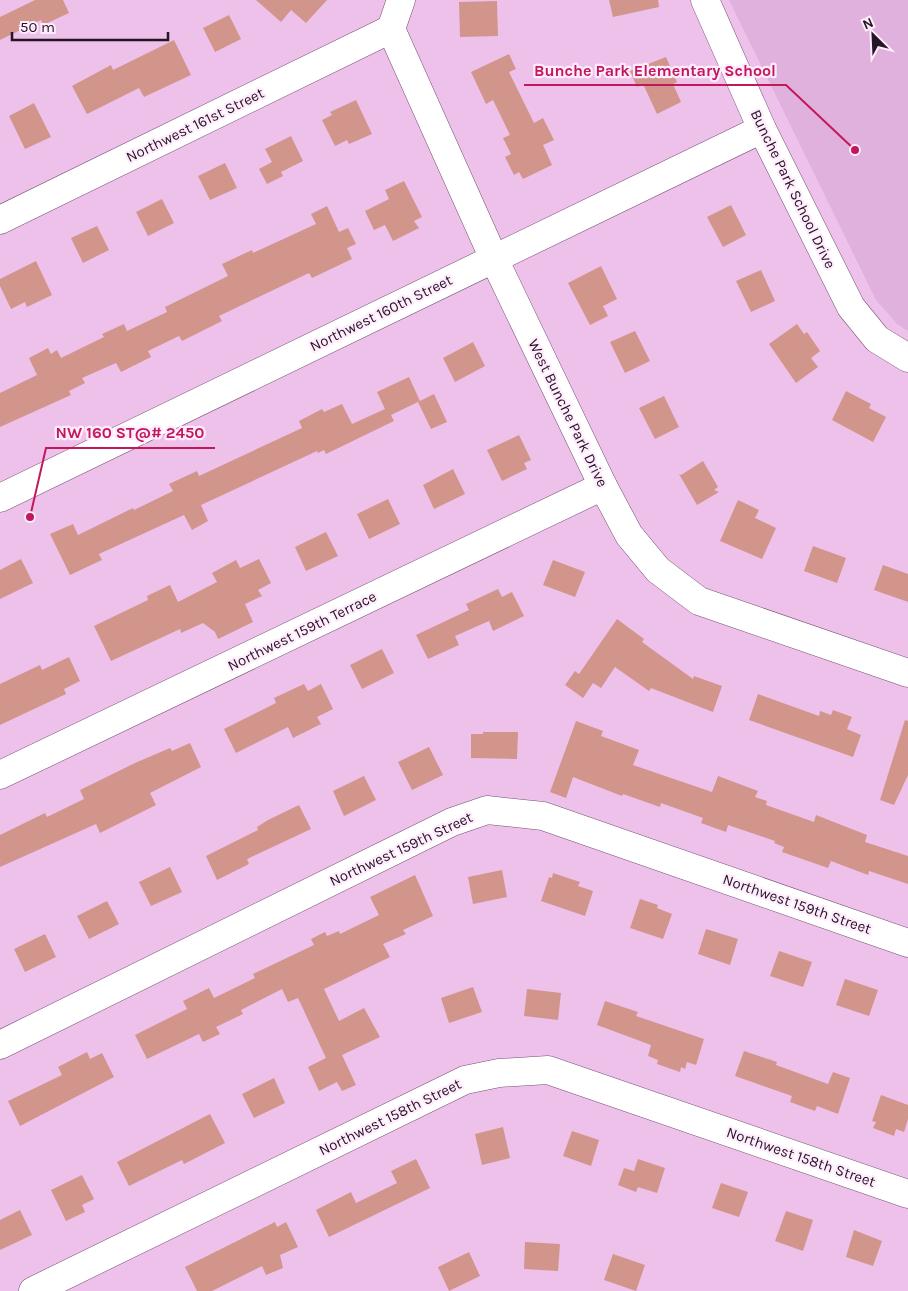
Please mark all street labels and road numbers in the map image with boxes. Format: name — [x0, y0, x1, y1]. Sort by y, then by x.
street label: Northwest 161st Street — [123, 84, 267, 166]
street label: Bunche Park School Drive — [747, 107, 839, 271]
street label: Northwest 160th Street — [307, 271, 455, 355]
street label: West Bunche Park Drive — [524, 336, 612, 490]
street label: Northwest 159th Terrace — [225, 587, 379, 675]
street label: Northwest 159th Street — [327, 808, 476, 890]
street label: Northwest 159th Street — [720, 870, 874, 938]
street label: Northwest 158th Street — [316, 1074, 465, 1159]
street label: Northwest 158th Street — [724, 1123, 878, 1191]

